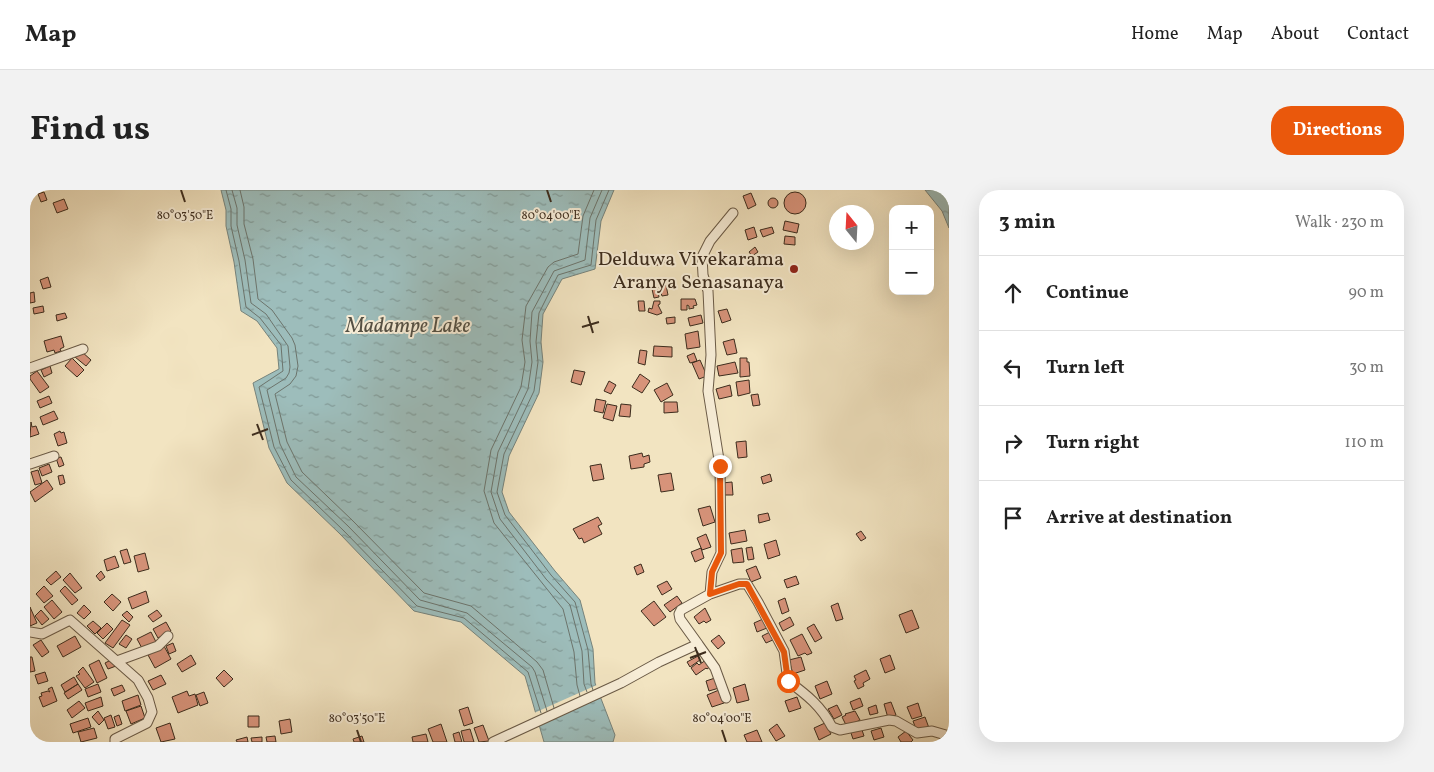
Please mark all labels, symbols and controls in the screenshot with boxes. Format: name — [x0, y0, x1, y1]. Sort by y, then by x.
text: Map — [25, 18, 76, 52]
text: Home — [1131, 22, 1179, 47]
text: Map — [1207, 22, 1243, 47]
text: About — [1271, 22, 1319, 47]
text: Contact — [1347, 22, 1409, 47]
text: Find us — [30, 106, 150, 154]
button: Directions — [1271, 106, 1404, 155]
north arrow — [829, 205, 874, 250]
map controls — [889, 205, 934, 295]
button: + — [889, 205, 934, 250]
text: 80°03'50"E — [157, 208, 213, 224]
text: 80°04'00"E — [522, 208, 580, 224]
text: 3 min — [999, 208, 1055, 237]
text: Walk · 230 m — [1295, 212, 1384, 234]
place label: Delduwa Vivekarama Aranya Senasanaya — [598, 246, 784, 297]
button: − — [889, 250, 934, 295]
marker: Delduwa Vivekarama Aranya Senasanaya — [788, 263, 800, 275]
icon: ahead — [999, 279, 1027, 307]
text: Continue — [1046, 280, 1129, 306]
text: 90 m — [1348, 282, 1384, 304]
water label: Madampe Lake — [345, 312, 470, 341]
icon: left — [999, 354, 1027, 382]
text: Turn left — [1046, 355, 1125, 381]
text: 30 m — [1349, 357, 1384, 379]
icon: right — [999, 429, 1027, 457]
text: Turn right — [1046, 430, 1139, 456]
text: 110 m — [1345, 432, 1384, 454]
route end — [709, 455, 732, 478]
icon: arrive — [999, 504, 1027, 532]
text: Arrive at destination — [1046, 505, 1232, 531]
route start — [777, 670, 800, 693]
text: 80°03'50"E — [329, 711, 385, 727]
text: 80°04'00"E — [693, 711, 751, 727]

